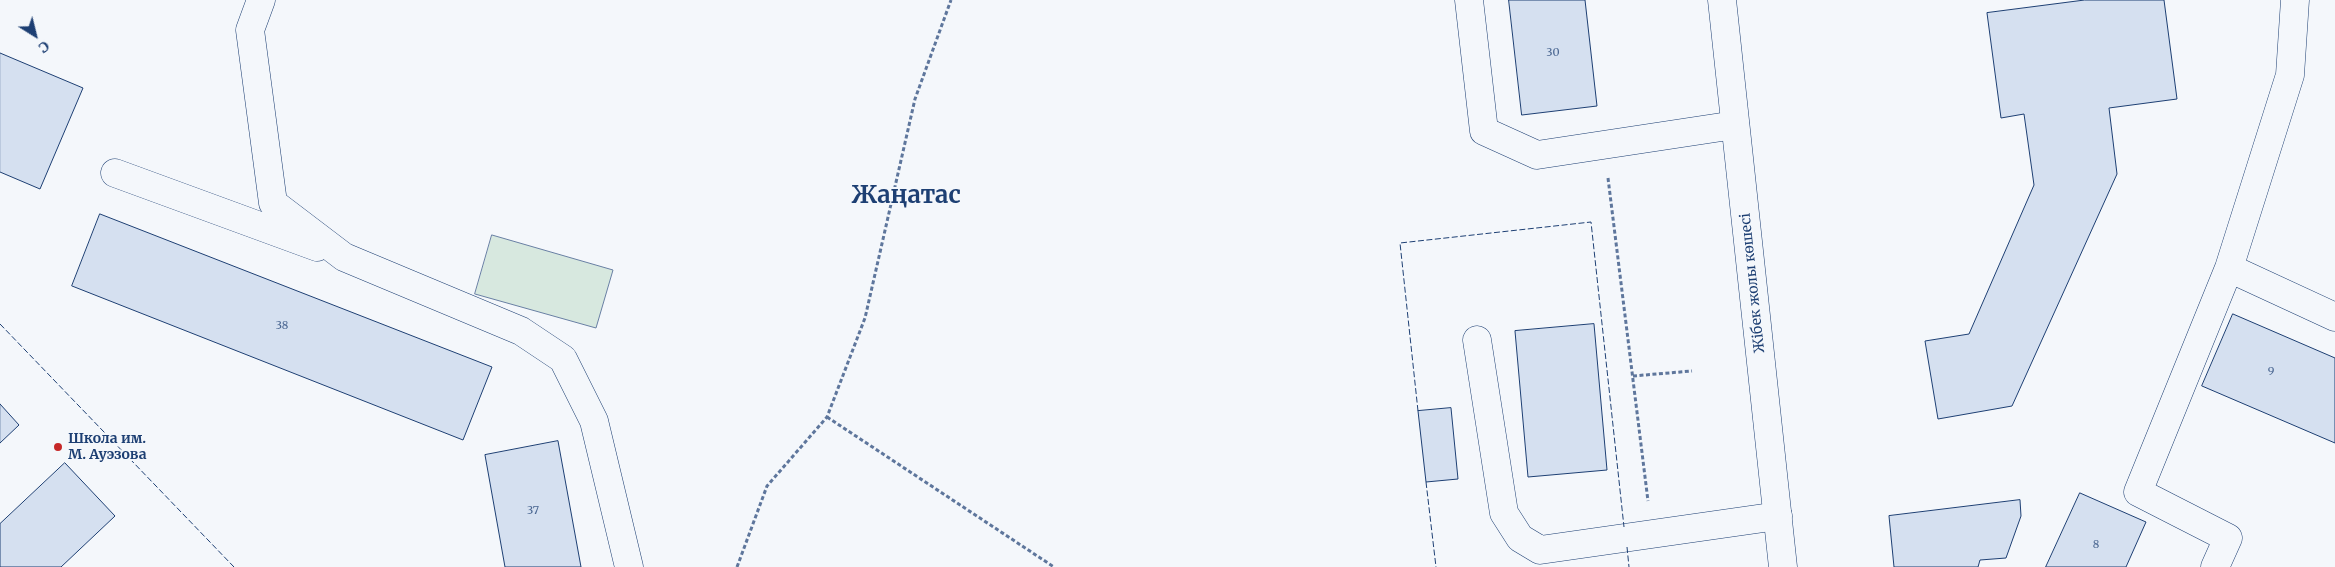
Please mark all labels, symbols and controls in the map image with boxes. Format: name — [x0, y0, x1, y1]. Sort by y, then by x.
north arrow — [10, 10, 60, 60]
text: С — [35, 37, 53, 57]
house number: 30 — [1546, 46, 1560, 60]
district label: Жаңатас — [851, 182, 961, 210]
street label: Жібек жолы көшесі — [1737, 212, 1769, 354]
house number: 38 — [276, 319, 288, 333]
house number: 9 — [2268, 365, 2274, 379]
place label: Школа им. М. Ауэзова — [68, 431, 146, 464]
marker: Школа им. М. Ауэзова — [52, 441, 64, 453]
house number: 37 — [527, 504, 539, 518]
house number: 8 — [2093, 538, 2099, 552]

